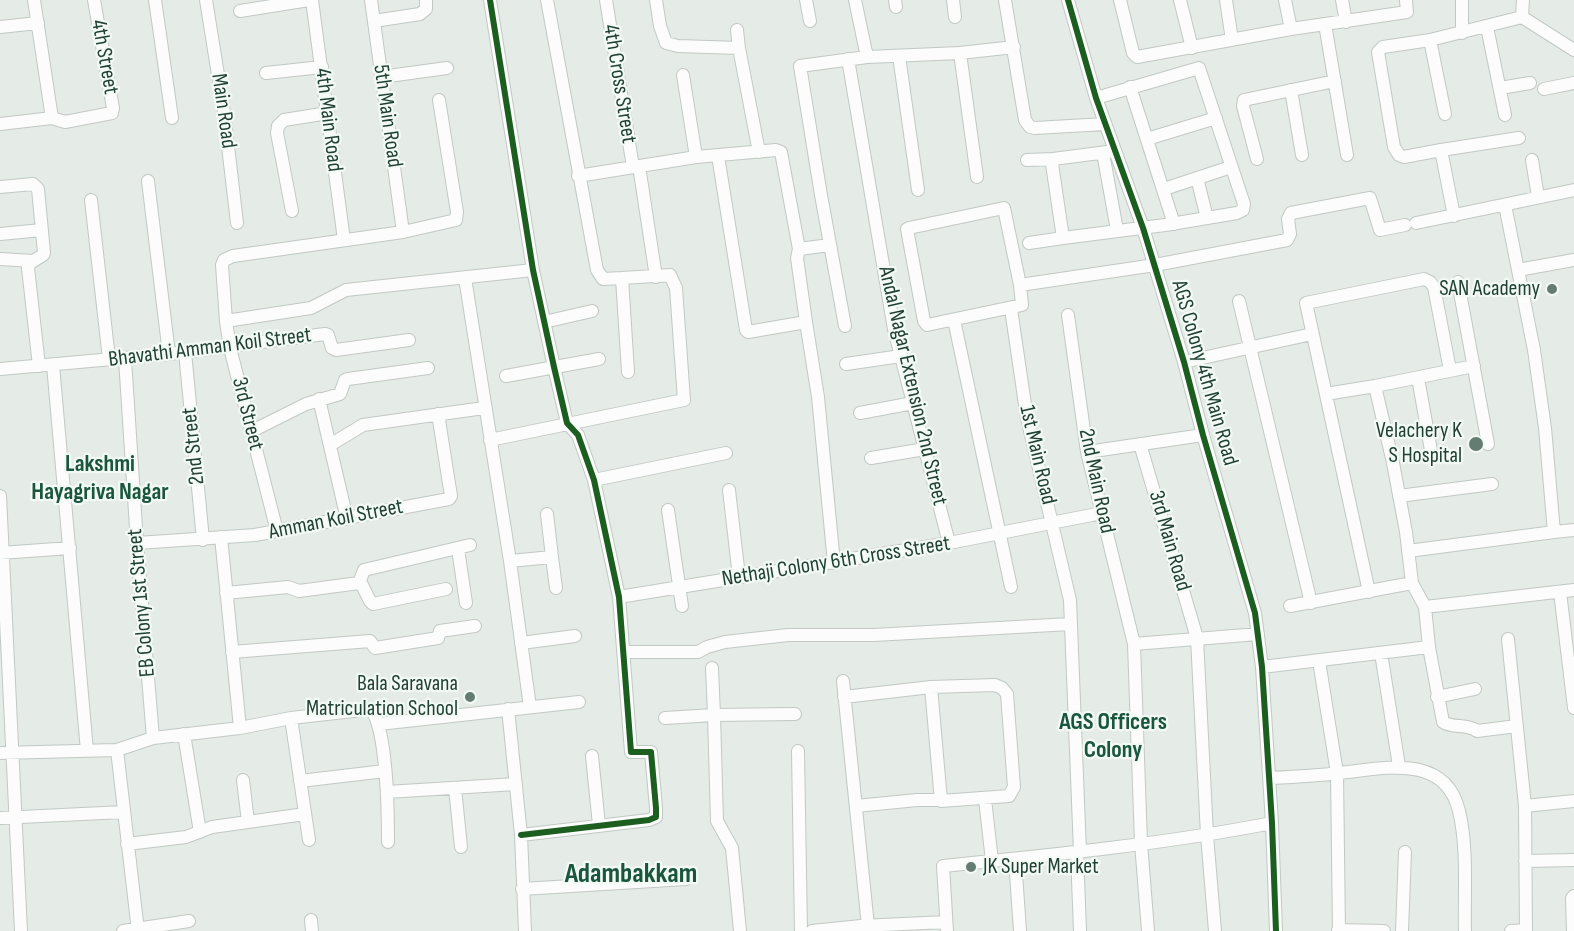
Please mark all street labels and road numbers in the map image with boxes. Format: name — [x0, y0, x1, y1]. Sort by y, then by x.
street label: 4th Street — [84, 18, 124, 96]
street label: 4th Cross Street — [597, 23, 641, 145]
street label: 5th Main Road — [367, 63, 407, 169]
street label: 4th Main Road — [309, 67, 347, 173]
street label: Main Road — [205, 72, 241, 150]
street label: Andal Nagar Extension 2nd Street — [872, 264, 952, 508]
street label: AGS Colony 4th Main Road — [1165, 277, 1243, 469]
street label: Bhavathi Amman Koil Street — [107, 322, 313, 374]
street label: 3rd Street — [225, 375, 269, 453]
street label: 1st Main Road — [1013, 403, 1061, 507]
street label: 2nd Street — [177, 406, 211, 486]
street label: 2nd Main Road — [1072, 426, 1120, 536]
street label: 3rd Main Road — [1142, 488, 1196, 594]
street label: Amman Koil Street — [267, 494, 405, 546]
street label: EB Colony 1st Street — [122, 528, 162, 678]
street label: Nethaji Colony 6th Cross Street — [720, 531, 952, 593]

